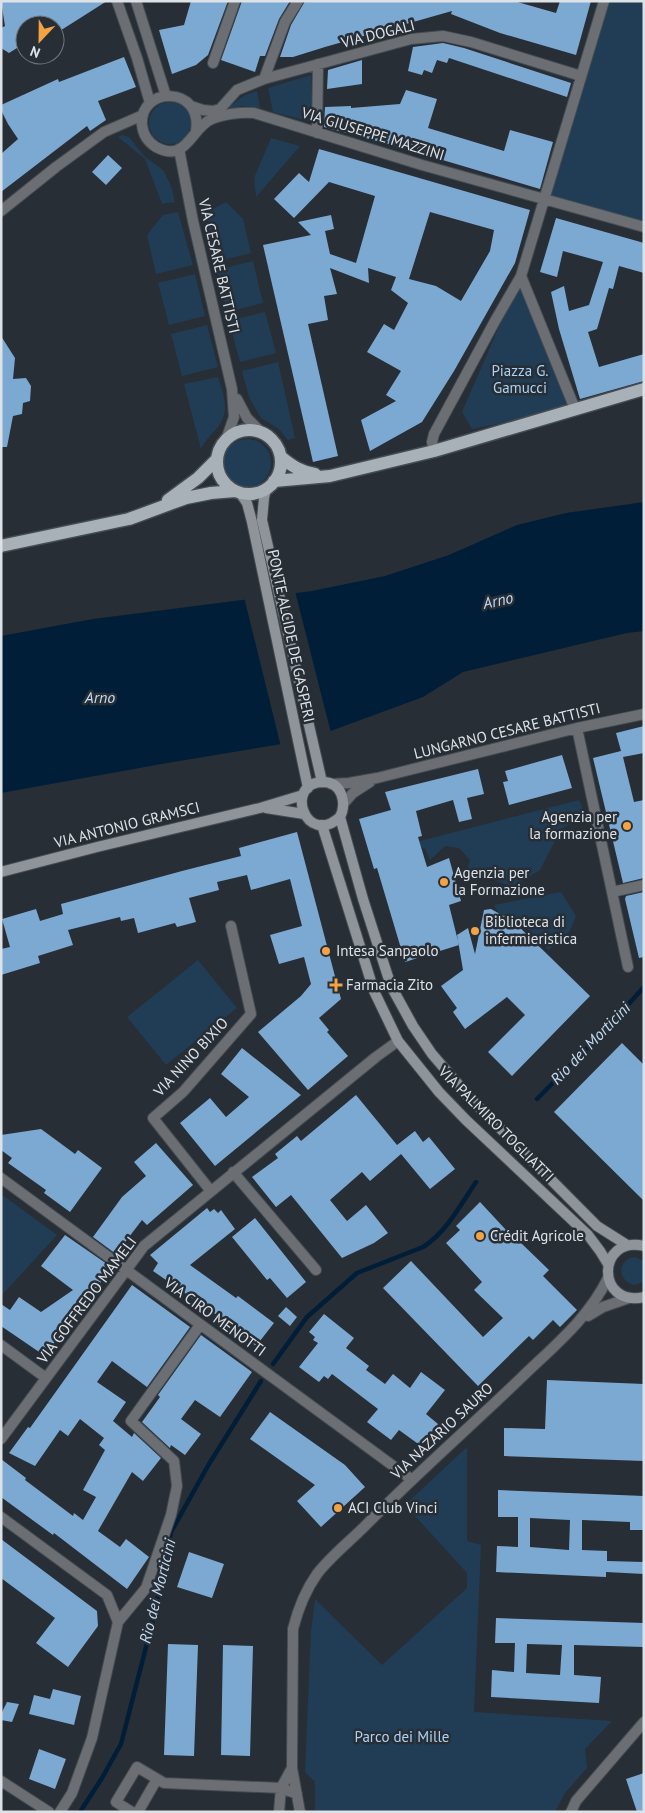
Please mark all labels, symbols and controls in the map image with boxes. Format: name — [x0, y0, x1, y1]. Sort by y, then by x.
north arrow — [15, 15, 65, 65]
street label: VIA DOGALI — [338, 15, 417, 52]
text: N — [27, 42, 43, 62]
street label: VIA GIUSEPPE MAZZINI — [298, 102, 447, 164]
street label: VIA CESARE BATTISTI — [194, 196, 244, 335]
park label: Piazza G. Gamucci — [491, 361, 549, 397]
street label: PONTE ALCIDE DE GASPERI — [264, 548, 319, 724]
water label: Arno — [480, 587, 515, 613]
water label: Arno — [84, 687, 115, 707]
street label: LUNGARNO CESARE BATTISTI — [412, 698, 602, 763]
street label: VIA ANTONIO GRAMSCI — [51, 797, 202, 852]
place label: Agenzia per la formazione — [529, 807, 617, 843]
marker: Agenzia per la formazione — [621, 820, 633, 832]
place label: Agenzia per la Formazione — [454, 863, 545, 899]
marker: Agenzia per la Formazione — [438, 876, 450, 888]
place label: Biblioteca di infermieristica — [485, 912, 577, 948]
marker: Biblioteca di infermieristica — [469, 925, 481, 937]
place label: Intesa Sanpaolo — [336, 941, 439, 960]
marker: Intesa Sanpaolo — [320, 945, 332, 957]
place label: Farmacia Zito — [346, 975, 433, 994]
marker: Farmacia Zito — [330, 979, 342, 991]
water label: Rio dei Morticini — [546, 997, 635, 1088]
street label: VIA NINO BIXIO — [149, 1013, 232, 1101]
street label: VIA PALMIRO TOGLIATTI — [434, 1061, 558, 1185]
place label: Crédit Agricole — [490, 1226, 584, 1245]
marker: Crédit Agricole — [474, 1230, 486, 1242]
street label: VIA GOFFREDO MAMELI — [32, 1233, 140, 1368]
street label: VIA CIRO MENOTTI — [160, 1273, 270, 1360]
street label: VIA NAZARIO SAURO — [386, 1378, 497, 1484]
place label: ACI Club Vinci — [348, 1498, 438, 1517]
marker: ACI Club Vinci — [332, 1502, 344, 1514]
water label: Rio dei Morticini — [134, 1536, 180, 1645]
park label: Parco dei Mille — [355, 1727, 449, 1746]

